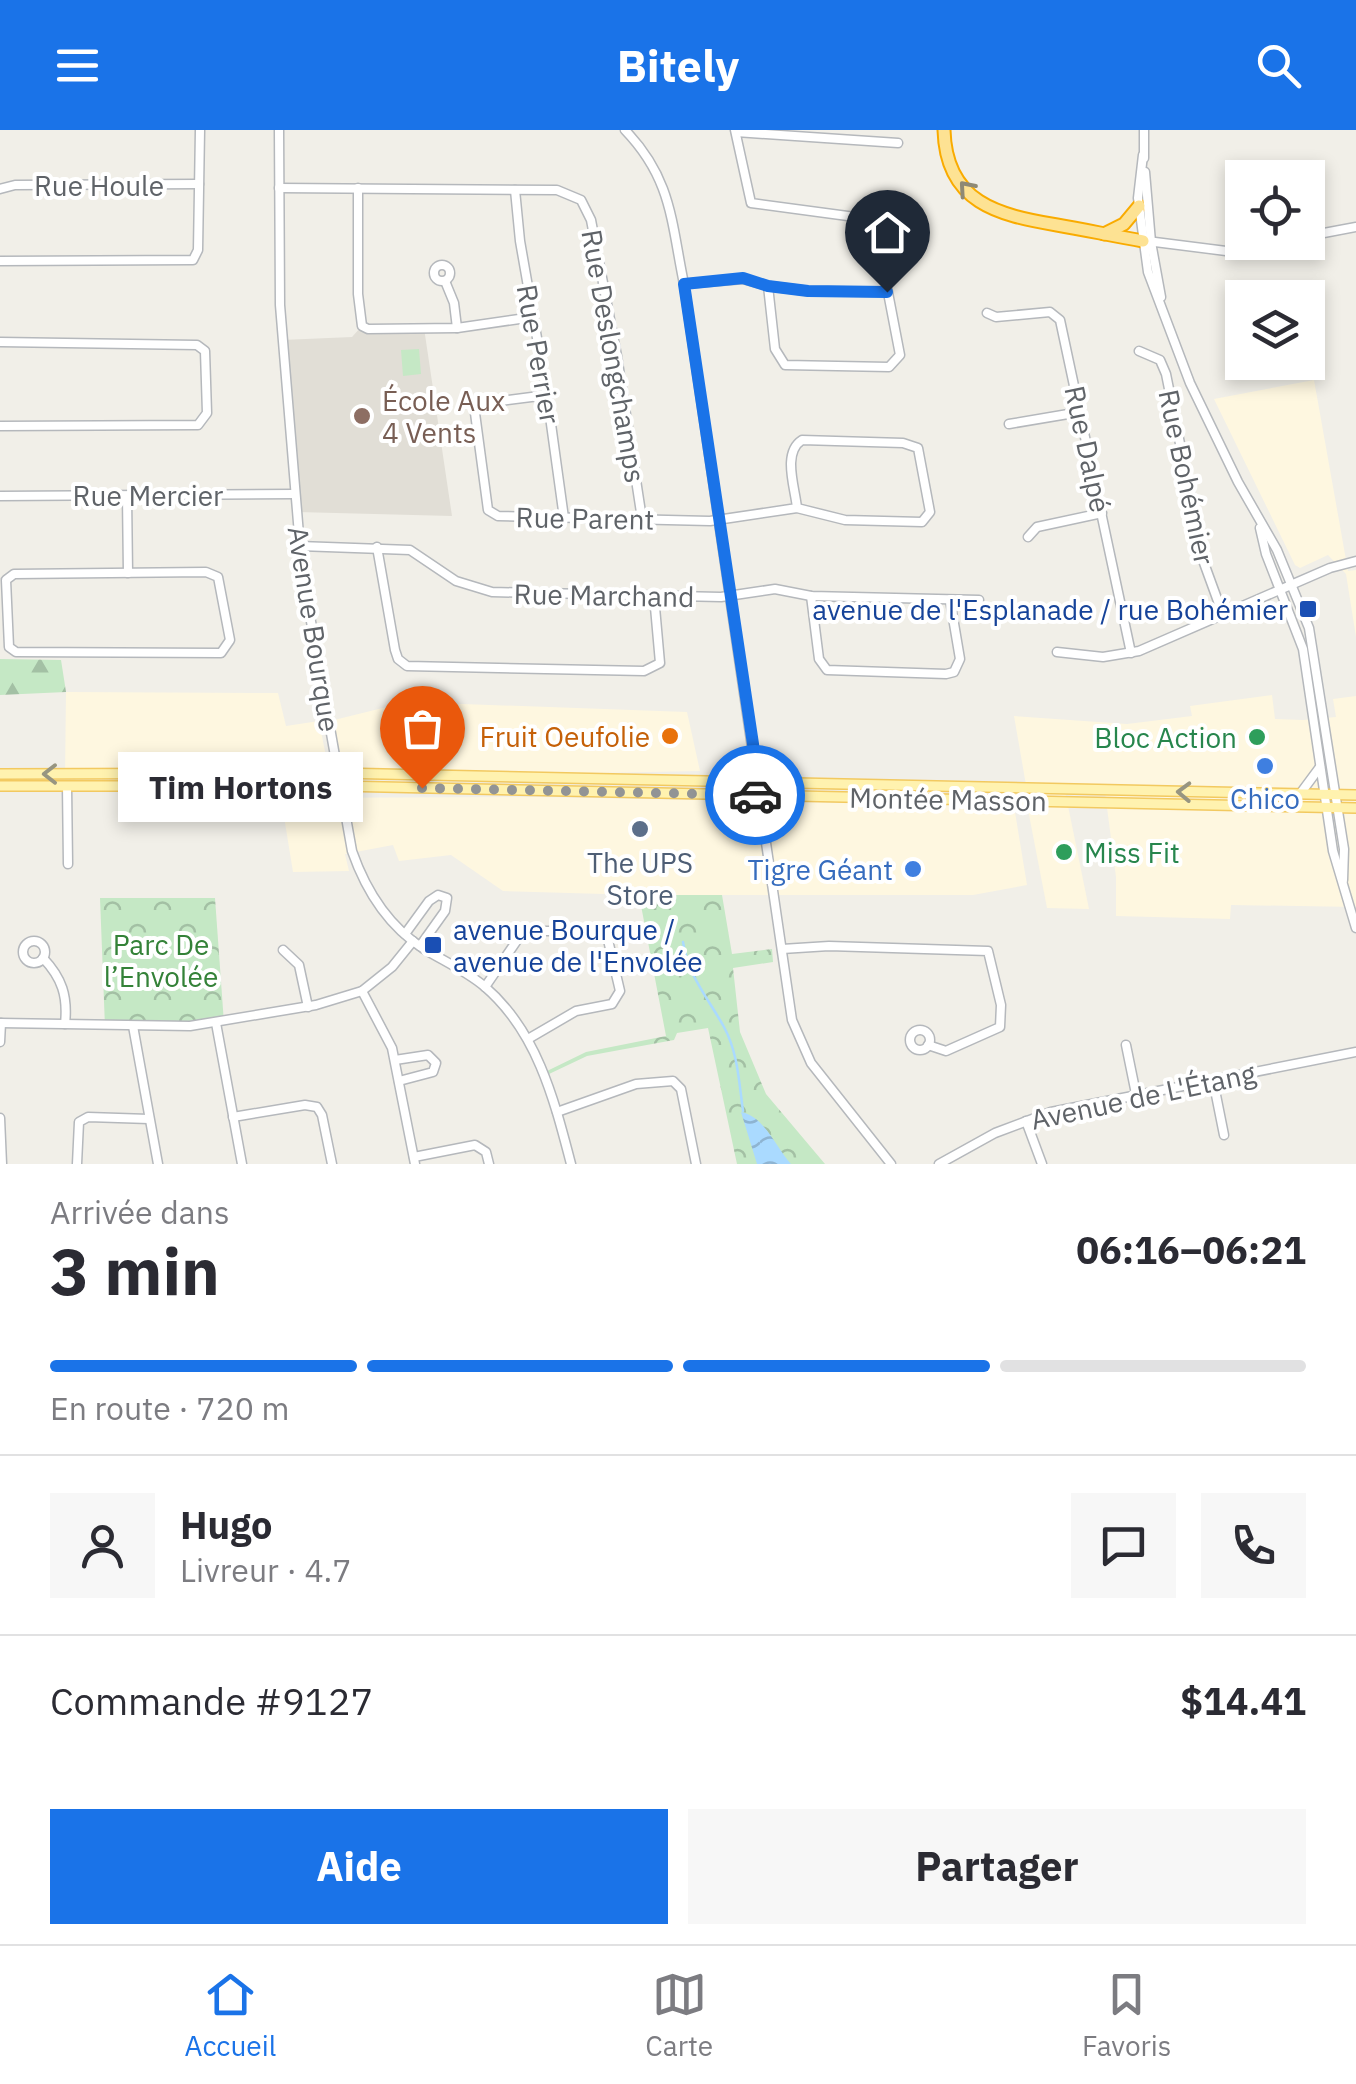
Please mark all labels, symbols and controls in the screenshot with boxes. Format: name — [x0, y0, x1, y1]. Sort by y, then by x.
text: Bitely — [617, 36, 739, 94]
icon: menu — [50, 38, 105, 93]
icon: search — [1251, 38, 1306, 93]
map controls — [1225, 160, 1325, 380]
button: locate — [1225, 160, 1325, 260]
street label: Rue Houle — [34, 167, 164, 204]
one-way arrow — [960, 181, 978, 200]
pin — [845, 190, 930, 293]
icon: home — [860, 205, 915, 260]
street label: Rue Deslongchamps — [573, 226, 655, 486]
button: layers — [1225, 280, 1325, 380]
street label: Rue Perrier — [509, 281, 569, 427]
place label: École Aux 4 Vents — [382, 382, 505, 451]
street label: Rue Dalpé — [1057, 382, 1119, 516]
street label: Rue Bohémier — [1150, 386, 1224, 568]
marker: École Aux 4 Vents — [351, 405, 373, 427]
street label: Rue Mercier — [73, 477, 223, 514]
street label: Rue Parent — [515, 498, 655, 538]
street label: Avenue Bourque — [279, 524, 349, 734]
street label: Rue Marchand — [513, 575, 695, 615]
place label: avenue de l'Esplanade / rue Bohémier — [812, 591, 1288, 628]
marker: avenue de l'Esplanade / rue Bohémier — [1297, 598, 1319, 620]
pin — [380, 686, 465, 789]
icon: bag — [395, 701, 450, 756]
place label: Fruit Oeufolie — [480, 718, 650, 755]
place label: Bloc Action — [1094, 719, 1237, 756]
marker: Fruit Oeufolie — [659, 725, 681, 747]
marker: Bloc Action — [1246, 726, 1268, 748]
courier — [705, 745, 805, 845]
callout: Tim Hortons — [117, 753, 362, 823]
marker: Chico — [1254, 755, 1276, 777]
one-way arrow — [41, 763, 56, 785]
text: Tim Hortons — [149, 766, 332, 808]
icon: car — [728, 768, 783, 823]
street label: Montée Masson — [849, 779, 1047, 819]
place label: Chico — [1230, 780, 1300, 817]
one-way arrow — [1176, 781, 1192, 802]
marker: The UPS Store — [629, 818, 651, 840]
place label: Miss Fit — [1084, 834, 1180, 871]
marker: Miss Fit — [1053, 841, 1075, 863]
place label: The UPS Store — [587, 844, 693, 913]
place label: Tigre Géant — [748, 851, 893, 888]
marker: Tigre Géant — [902, 858, 924, 880]
place label: avenue Bourque / avenue de l'Envolée — [453, 911, 703, 980]
park label: Parc De l’Envolée — [104, 926, 218, 995]
marker: avenue Bourque / avenue de l'Envolée — [422, 934, 444, 956]
street label: Avenue de L'Étang — [1027, 1054, 1259, 1138]
text: Arrivée dans — [50, 1191, 230, 1233]
text: 06:16–06:21 — [1076, 1225, 1306, 1274]
text: 3 min — [50, 1228, 220, 1313]
text: En route · 720 m — [50, 1387, 289, 1429]
button: person — [50, 1493, 155, 1598]
button: chat — [1071, 1493, 1176, 1598]
button: phone — [1201, 1493, 1306, 1598]
text: Hugo — [180, 1500, 272, 1549]
text: Livreur · 4.7 — [180, 1549, 352, 1591]
text: Commande #9127 — [50, 1676, 373, 1725]
text: $14.41 — [1180, 1676, 1306, 1725]
button: Aide — [50, 1809, 668, 1924]
button: Partager — [688, 1809, 1306, 1924]
tab: Accueil — [184, 1967, 276, 2064]
tab: Carte — [645, 1967, 713, 2064]
tab: Favoris — [1082, 1967, 1172, 2064]

